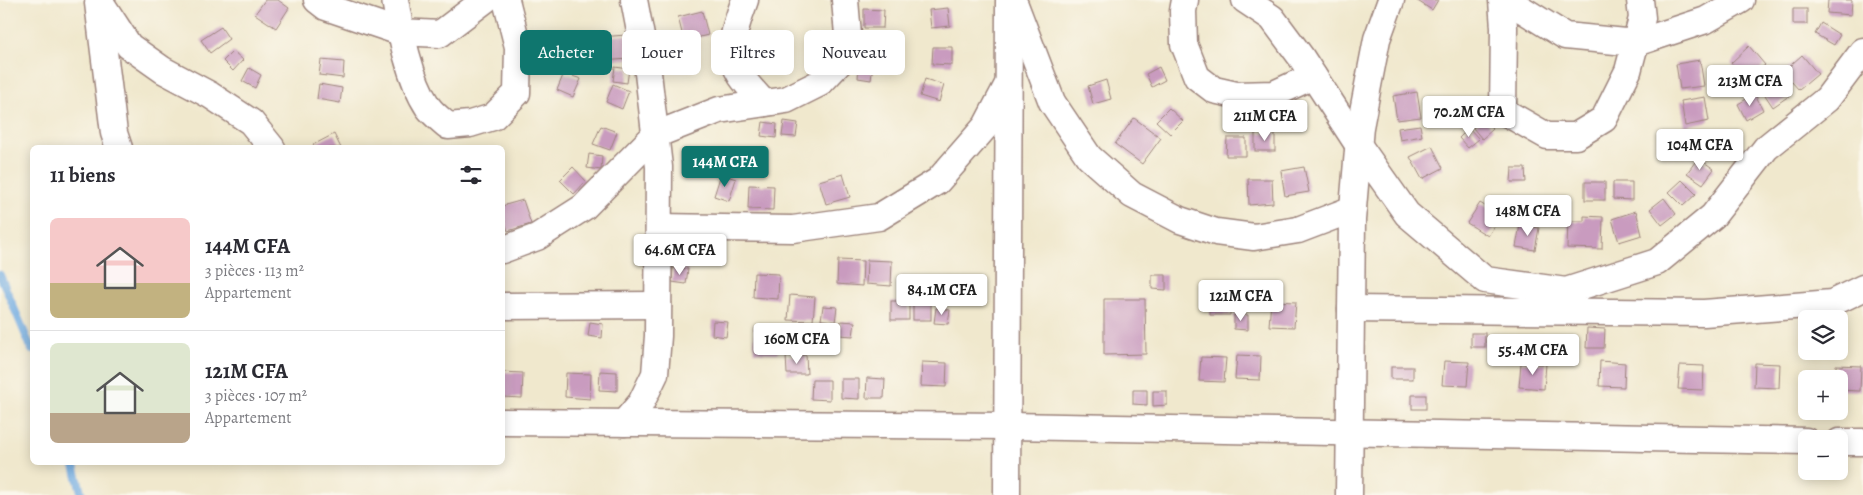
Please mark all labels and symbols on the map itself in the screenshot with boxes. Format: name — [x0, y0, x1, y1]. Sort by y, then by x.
pin: 213M CFA — [1698, 64, 1802, 107]
pin: 70.2M CFA — [1412, 96, 1526, 138]
pin: 211M CFA — [1213, 100, 1317, 142]
pin: 104M CFA — [1648, 128, 1752, 171]
pin: 144M CFA — [673, 146, 777, 188]
pin: 148M CFA — [1476, 194, 1580, 237]
pin: 64.6M CFA — [623, 234, 737, 276]
pin: 84.1M CFA — [885, 274, 999, 316]
pin: 121M CFA — [1189, 280, 1293, 322]
pin: 160M CFA — [745, 322, 849, 365]
pin: 55.4M CFA — [1476, 334, 1590, 376]

